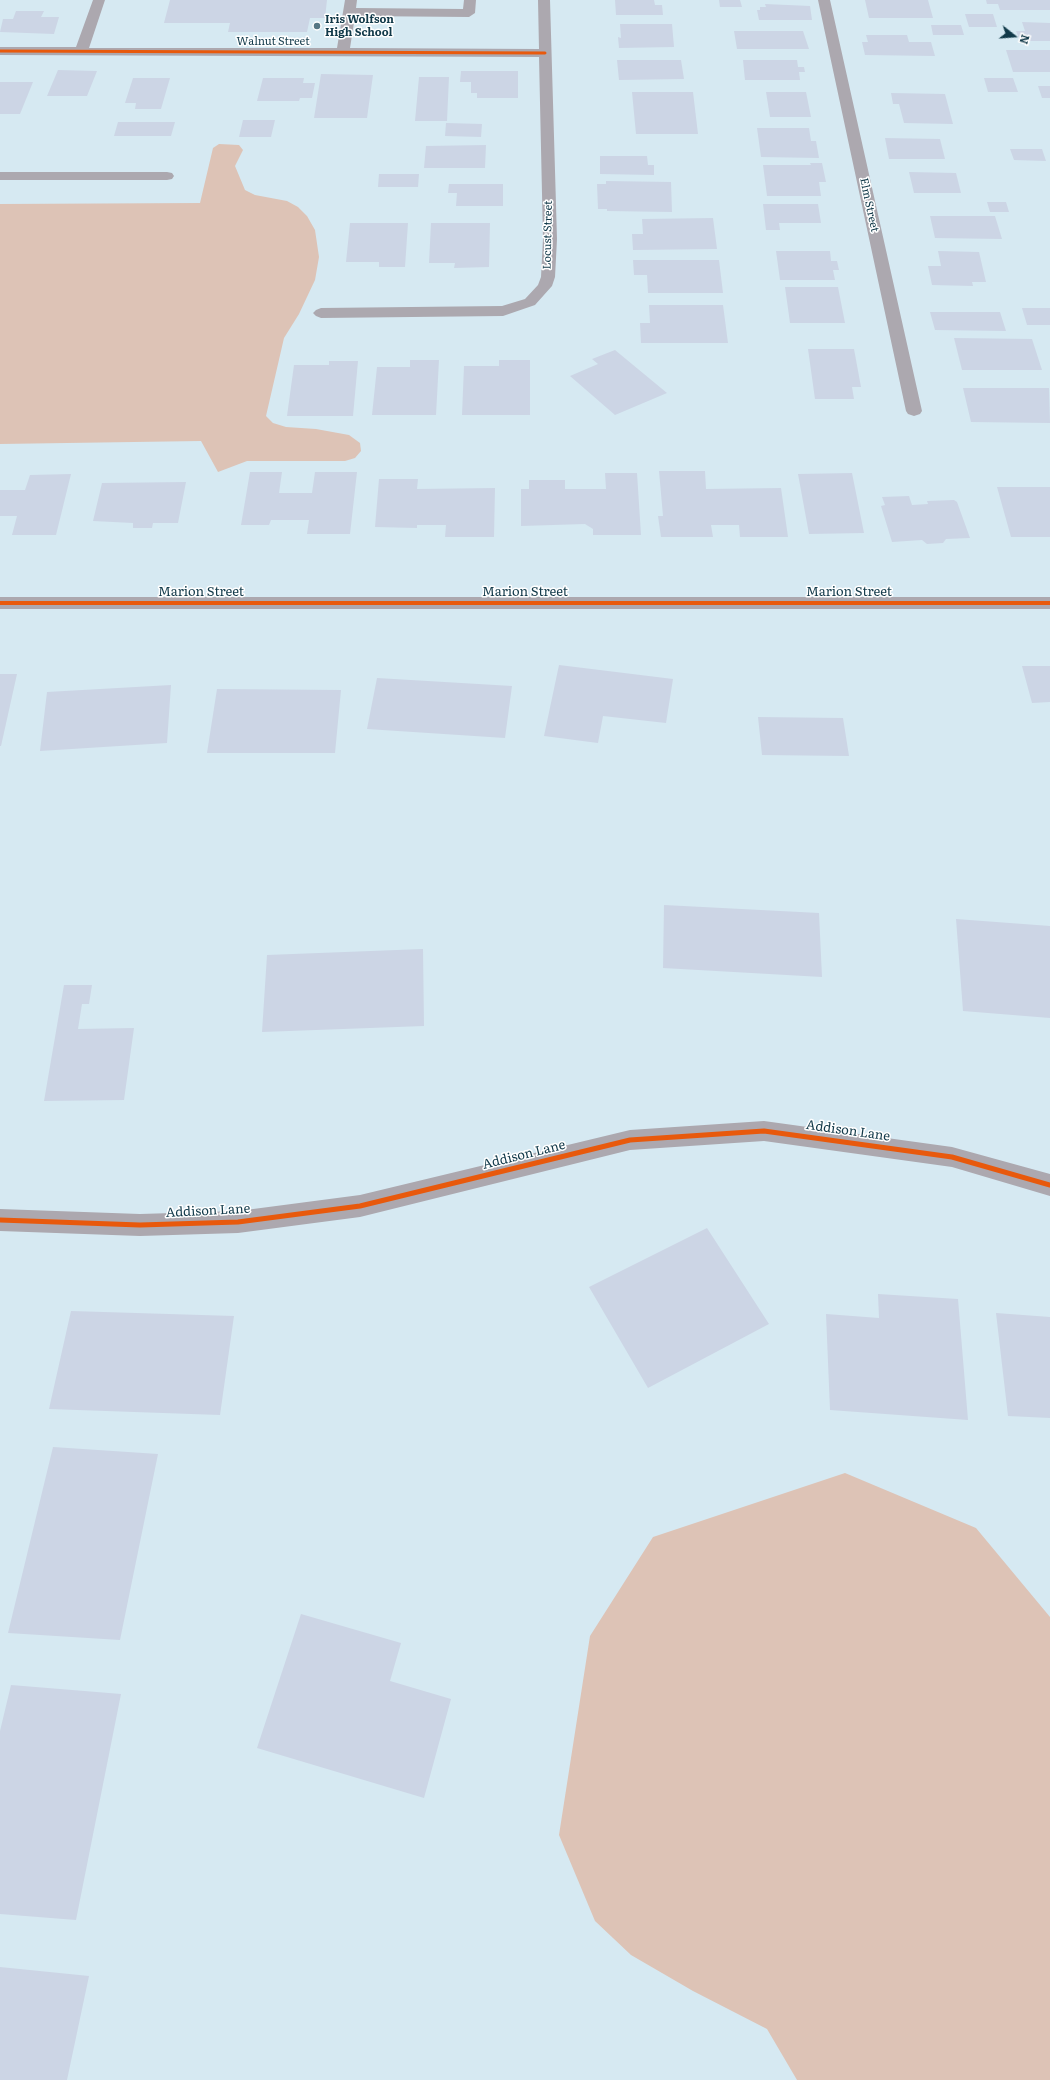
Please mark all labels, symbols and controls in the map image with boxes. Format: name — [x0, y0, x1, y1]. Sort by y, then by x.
place label: Iris Wolfson High School — [325, 13, 394, 39]
north arrow — [994, 16, 1034, 56]
marker: Iris Wolfson High School — [312, 21, 322, 31]
text: N — [1016, 33, 1034, 46]
street label: Walnut Street — [236, 35, 310, 49]
street label: Elm Street — [857, 177, 881, 233]
street label: Locust Street — [541, 200, 555, 270]
street label: Marion Street — [158, 584, 244, 600]
street label: Marion Street — [482, 584, 568, 600]
street label: Marion Street — [806, 584, 892, 600]
street label: Addison Lane — [805, 1117, 891, 1145]
street label: Addison Lane — [481, 1137, 567, 1173]
street label: Addison Lane — [165, 1201, 251, 1221]

